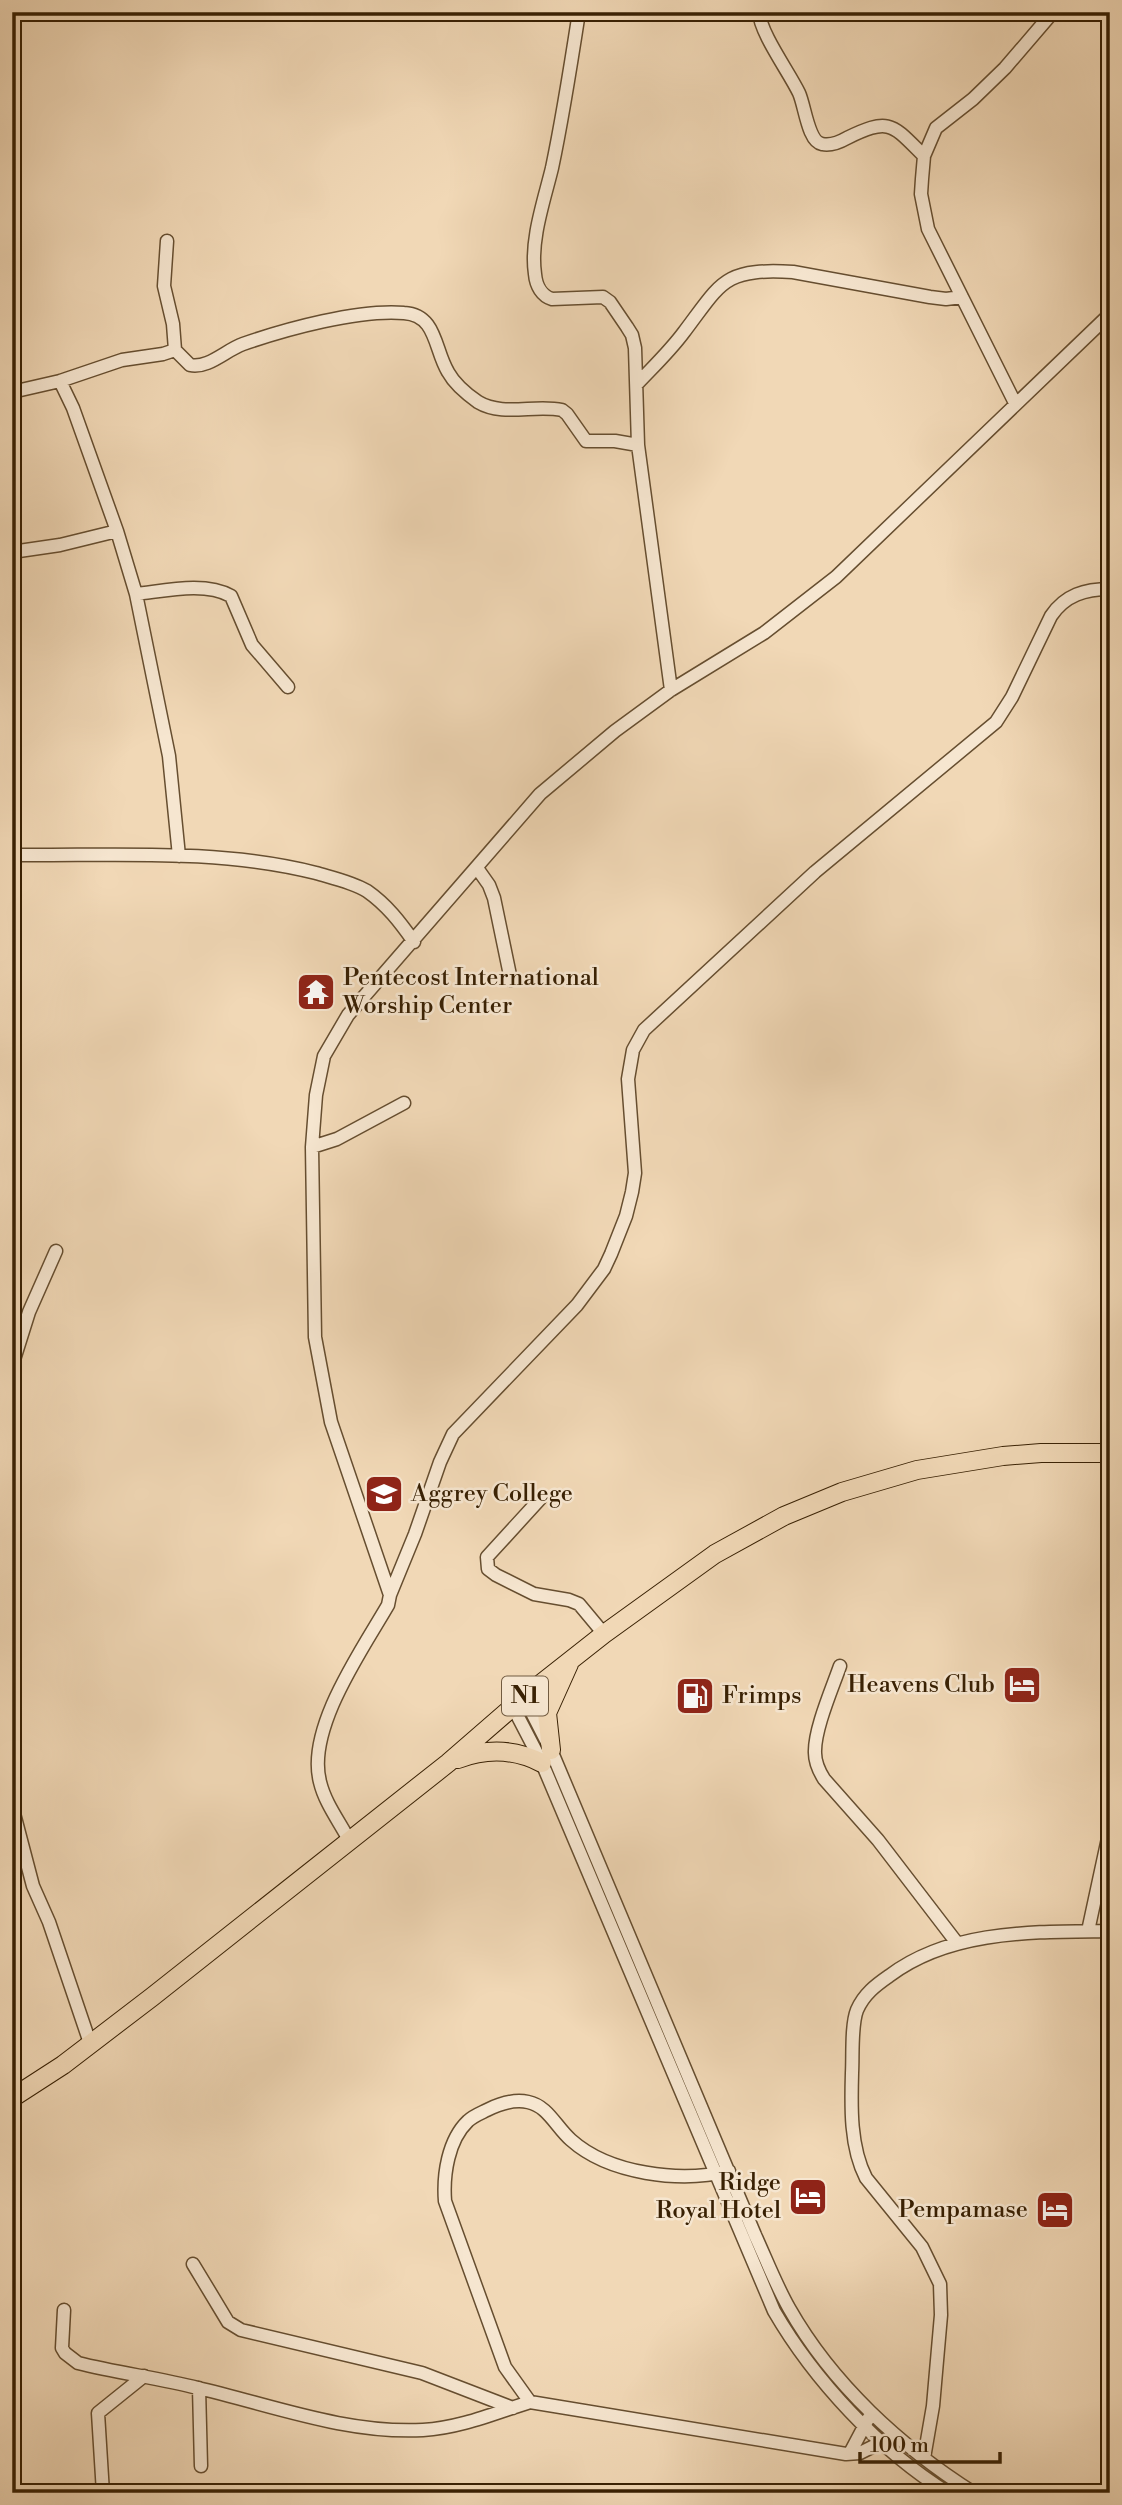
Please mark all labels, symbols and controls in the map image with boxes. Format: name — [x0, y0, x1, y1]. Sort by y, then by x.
place label: Pentecost International Worship Center — [342, 963, 599, 1021]
temple icon: Pentecost International Worship Center — [295, 971, 337, 1013]
school or university icon: Aggrey College — [363, 1473, 405, 1515]
place label: Aggrey College — [410, 1479, 573, 1509]
hotel icon: Heavens Club — [1001, 1664, 1043, 1706]
place label: Heavens Club — [847, 1670, 995, 1700]
fuel station icon: Frimps — [674, 1675, 716, 1717]
road number: N1 — [502, 1676, 548, 1716]
place label: Frimps — [722, 1681, 802, 1711]
place label: Ridge Royal Hotel — [656, 2168, 781, 2226]
hotel icon: Ridge Royal Hotel — [787, 2176, 829, 2218]
hotel icon: Pempamase — [1034, 2189, 1076, 2231]
place label: Pempamase — [898, 2195, 1028, 2225]
scale bar — [860, 2421, 1000, 2465]
text: 100 m — [870, 2433, 929, 2459]

